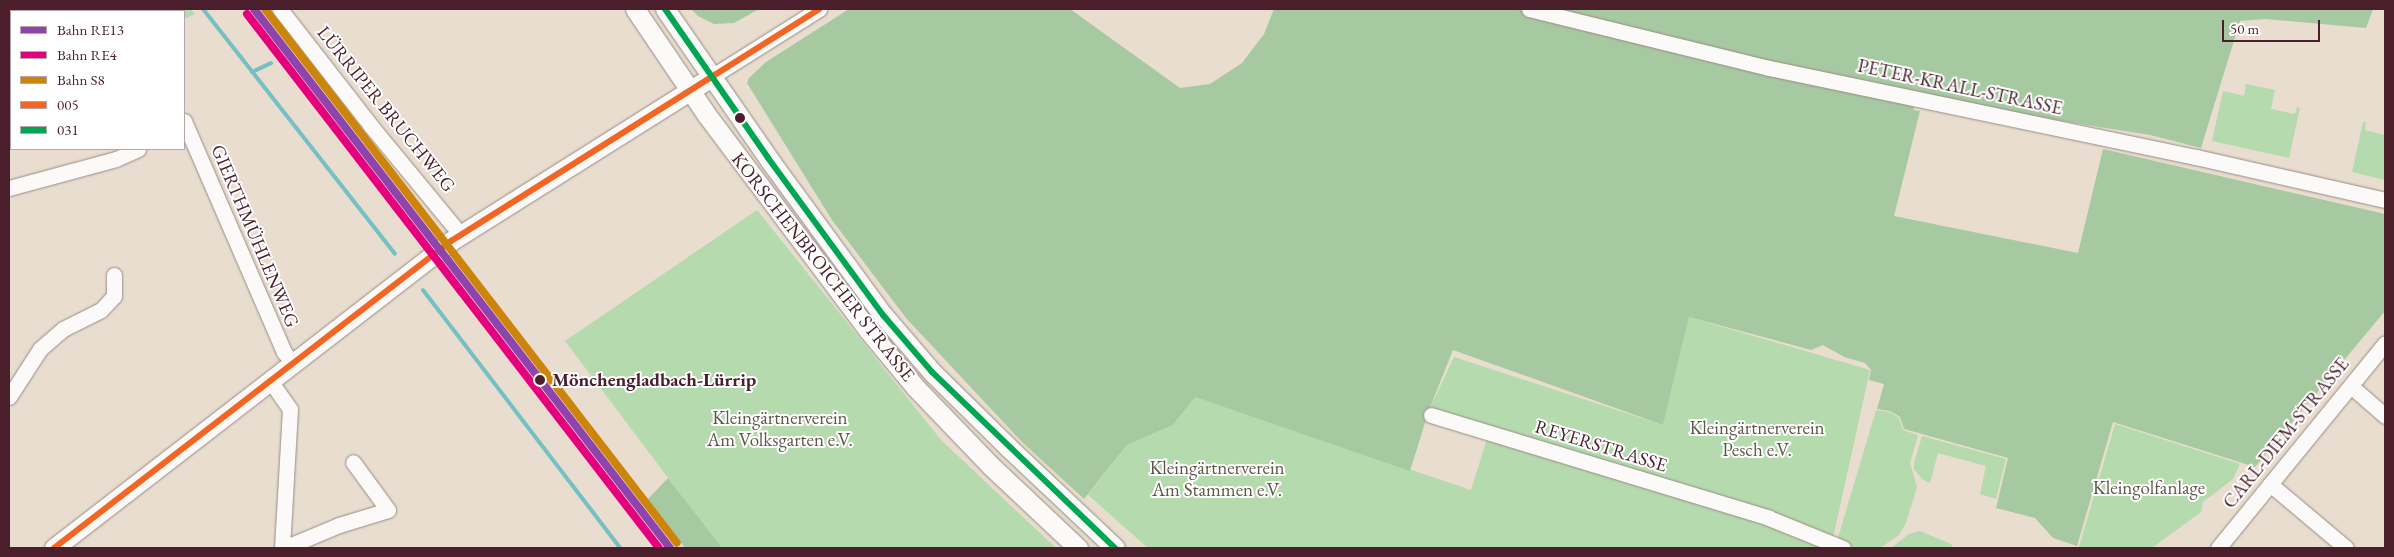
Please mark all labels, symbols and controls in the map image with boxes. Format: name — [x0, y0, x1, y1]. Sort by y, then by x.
legend — [10, 10, 185, 150]
scale bar — [2224, 10, 2322, 42]
text: 50 m — [2230, 19, 2259, 38]
text: Bahn RE13 — [57, 20, 124, 39]
street label: LÜRRIPER BRUCHWEG — [312, 21, 460, 197]
text: Bahn RE4 — [57, 45, 117, 64]
street label: PETER-KRALL-STRASSE — [1856, 54, 2064, 120]
text: Bahn S8 — [57, 70, 105, 89]
text: 005 — [57, 95, 79, 114]
unlabelled marker — [735, 113, 745, 123]
text: 031 — [57, 120, 79, 139]
street label: GIERTHMÜHLENWEG — [206, 141, 304, 331]
street label: KORSCHENBROICHER STRASSE — [726, 148, 920, 386]
street label: CARL-DIEM-STRASSE — [2218, 353, 2354, 513]
place label: Mönchengladbach-Lürrip — [552, 369, 756, 391]
marker: Mönchengladbach-Lürrip — [531, 371, 549, 389]
park label: Kleingärtnerverein Am Volksgarten e.V. — [707, 407, 853, 451]
street label: REYERSTRASSE — [1532, 415, 1670, 477]
park label: Kleingärtnerverein Pesch e.V. — [1689, 417, 1825, 461]
park label: Kleingärtnerverein Am Stammen e.V. — [1149, 457, 1285, 501]
park label: Kleingolfanlage — [2093, 477, 2205, 499]

